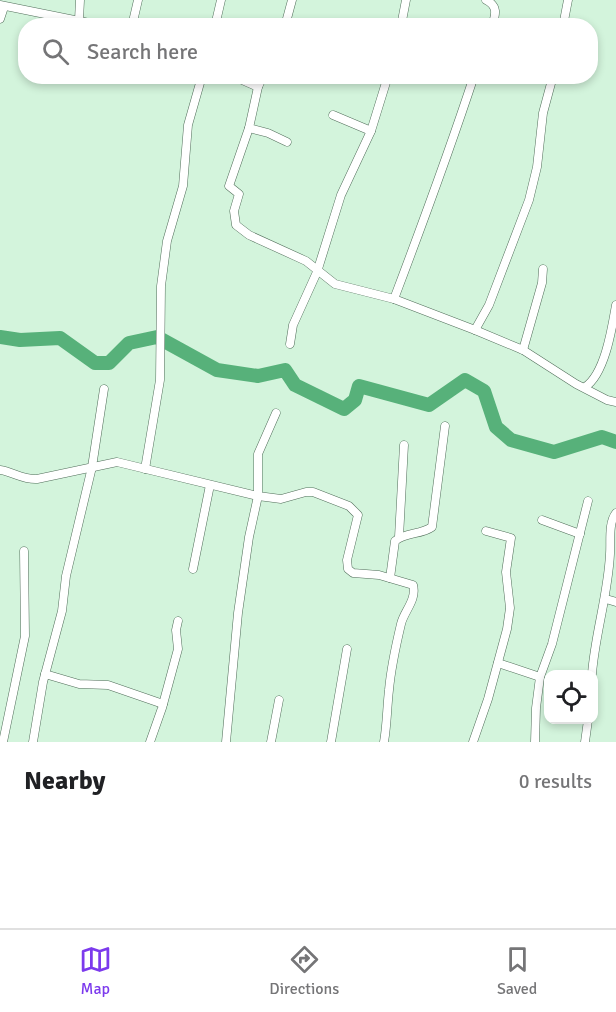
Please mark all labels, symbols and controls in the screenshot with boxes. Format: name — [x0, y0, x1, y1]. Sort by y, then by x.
search box — [18, 18, 598, 84]
icon: search — [39, 35, 72, 68]
text: Search here — [87, 38, 198, 65]
map controls — [544, 670, 598, 724]
button: locate — [544, 670, 598, 724]
text: Nearby — [24, 765, 105, 797]
text: 0 results — [519, 769, 592, 794]
tab: Map — [79, 943, 112, 999]
tab: Directions — [269, 943, 339, 999]
tab: Saved — [497, 943, 537, 999]

